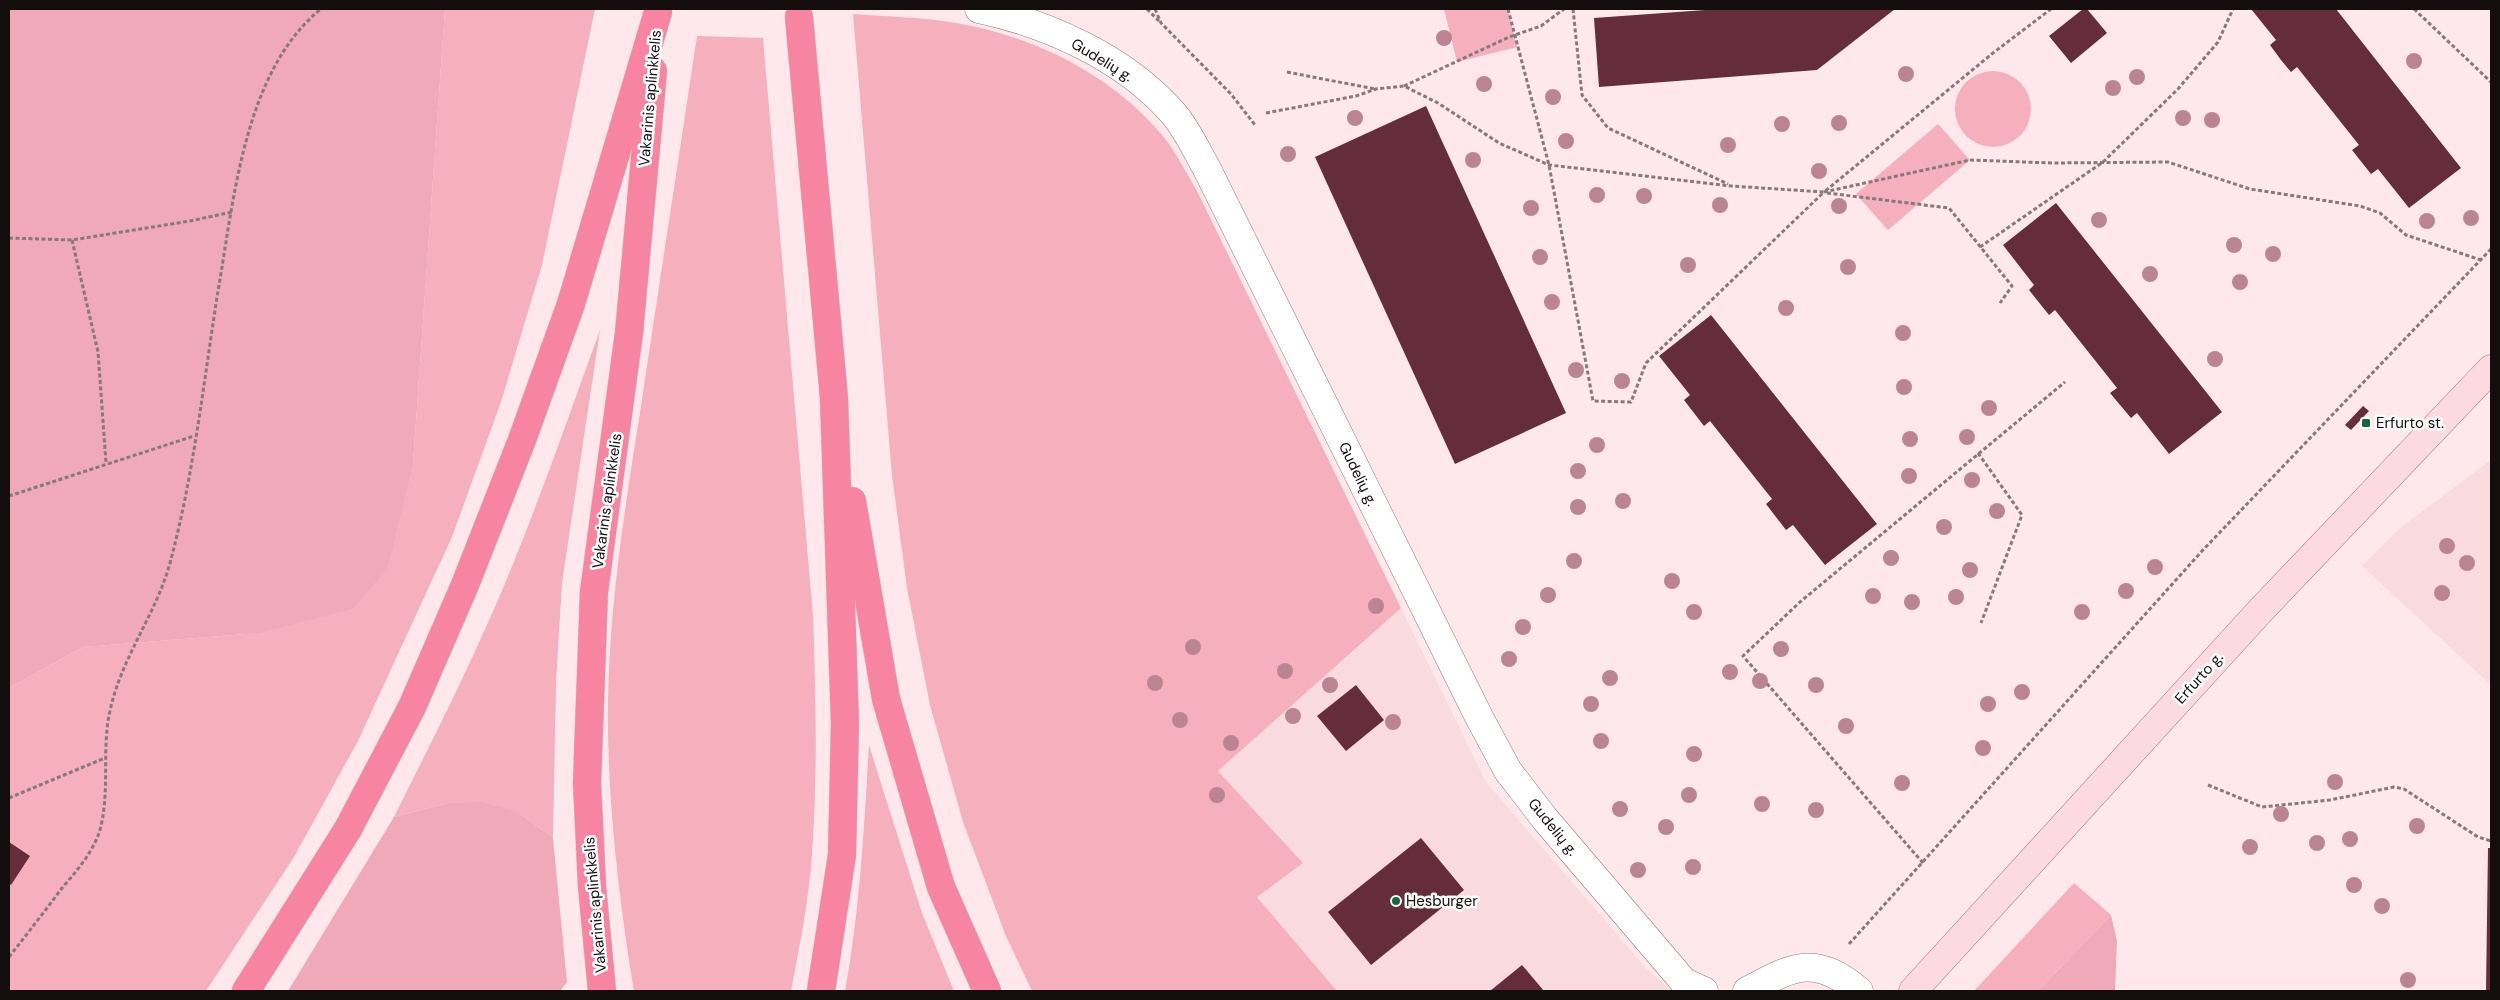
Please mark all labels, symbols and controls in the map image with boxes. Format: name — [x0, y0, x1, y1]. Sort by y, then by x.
street label: Vakarinis aplinkkelis — [634, 29, 666, 167]
street label: Gudelių g. — [1067, 34, 1137, 86]
place label: Erfurto st. — [2376, 413, 2444, 433]
marker: Erfurto st. — [2360, 417, 2372, 429]
street label: Vakarinis aplinkkelis — [588, 432, 626, 570]
street label: Gudelių g. — [1334, 439, 1382, 509]
street label: Erfurto g. — [2170, 648, 2228, 708]
street label: Gudelių g. — [1524, 794, 1582, 860]
street label: Vakarinis aplinkkelis — [579, 836, 611, 974]
place label: Hesburger — [1406, 891, 1478, 911]
marker: Hesburger — [1390, 895, 1402, 907]

